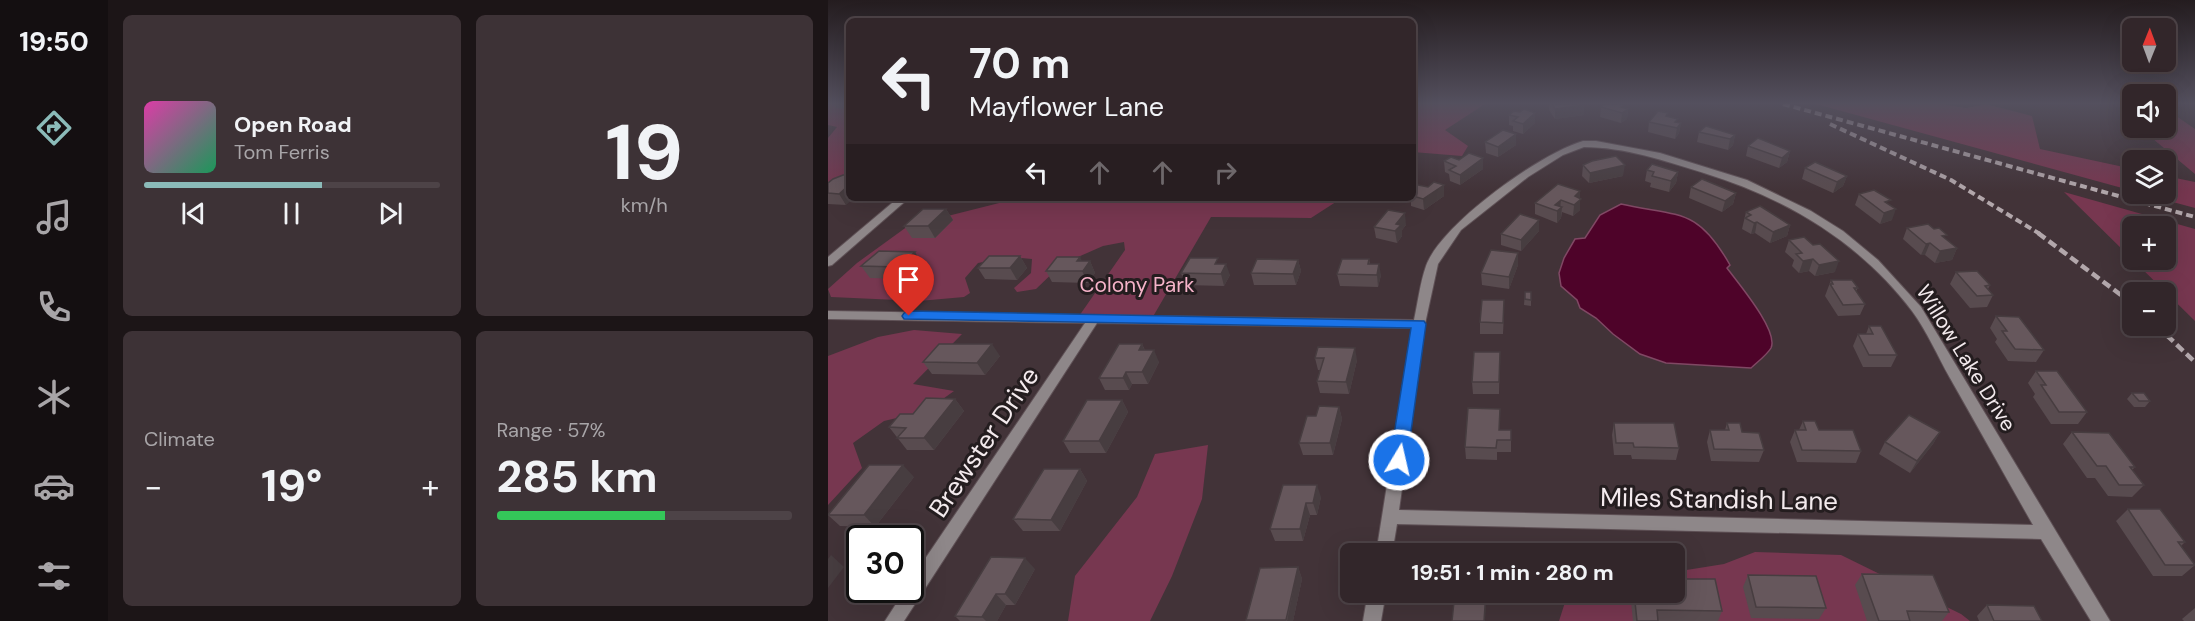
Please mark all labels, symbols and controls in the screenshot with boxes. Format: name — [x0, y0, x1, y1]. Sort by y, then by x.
north arrow — [2122, 18, 2176, 72]
map controls — [2122, 18, 2176, 336]
text: 19:50 — [19, 24, 89, 59]
text: 70 m — [969, 36, 1070, 91]
icon: left — [870, 42, 948, 120]
button: sound — [2122, 84, 2176, 138]
text: Mayflower Lane — [969, 89, 1164, 124]
text: 19 — [605, 102, 683, 203]
icon: directions — [33, 107, 75, 149]
text: Open Road — [234, 110, 352, 139]
text: Tom Ferris — [234, 139, 330, 165]
button: layers — [2122, 150, 2176, 204]
icon: left — [1020, 156, 1053, 189]
icon: ahead — [1083, 156, 1116, 189]
icon: ahead — [1146, 156, 1179, 189]
icon: right — [1209, 156, 1242, 189]
text: km/h — [621, 192, 668, 218]
icon: music — [33, 196, 75, 238]
icon: previous — [177, 197, 210, 230]
icon: pause — [275, 197, 308, 230]
icon: next — [374, 197, 407, 230]
button: + — [2122, 216, 2176, 270]
pin — [883, 254, 934, 316]
icon: arrive — [892, 263, 925, 296]
park label: Colony Park — [1079, 271, 1195, 299]
street label: Willow Lake Drive — [1910, 279, 2022, 437]
button: − — [2122, 282, 2176, 336]
icon: phone — [33, 286, 75, 328]
street label: Brewster Drive — [921, 360, 1047, 524]
icon: climate — [33, 376, 75, 418]
text: Range · 57% — [497, 417, 605, 443]
text: Climate — [144, 426, 215, 452]
position arrow — [1367, 428, 1431, 492]
text: 285 km — [497, 447, 658, 506]
text: 19° — [261, 456, 322, 515]
icon: car — [33, 465, 75, 507]
text: − — [144, 465, 162, 508]
text: + — [421, 465, 439, 508]
street label: Miles Standish Lane — [1600, 480, 1838, 518]
speed limit sign: 30 — [846, 525, 924, 603]
icon: filters — [33, 555, 75, 597]
text: 19:51 · 1 min · 280 m — [1411, 558, 1614, 587]

